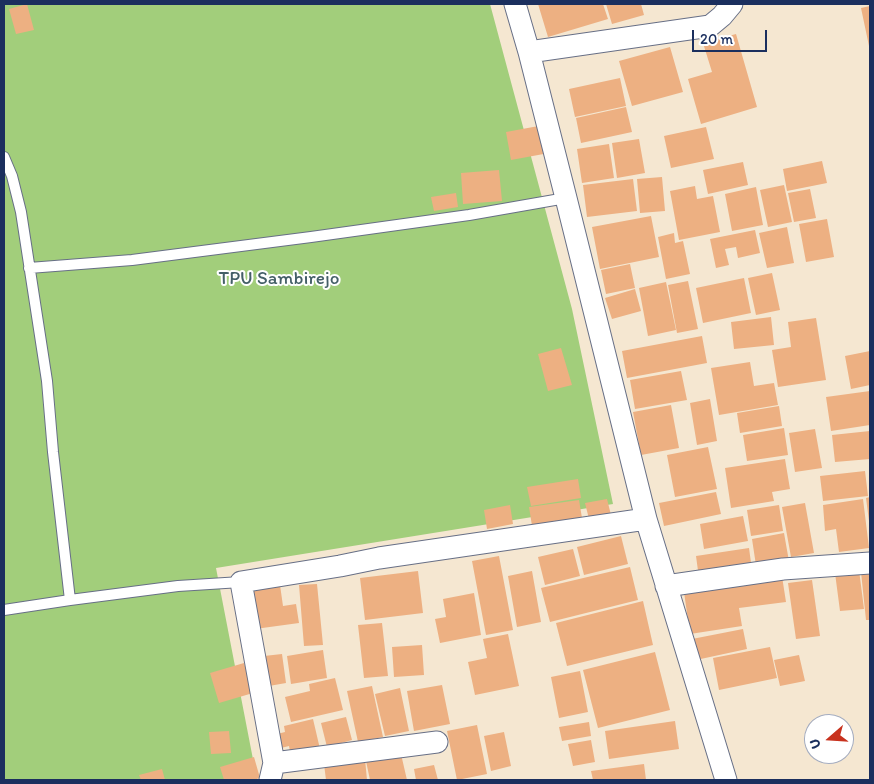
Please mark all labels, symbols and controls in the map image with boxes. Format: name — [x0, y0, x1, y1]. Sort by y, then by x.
scale bar — [694, 20, 769, 52]
text: 20 m — [700, 30, 733, 48]
park label: TPU Sambirejo — [219, 268, 339, 290]
north arrow — [804, 714, 854, 764]
text: U — [806, 737, 825, 751]

